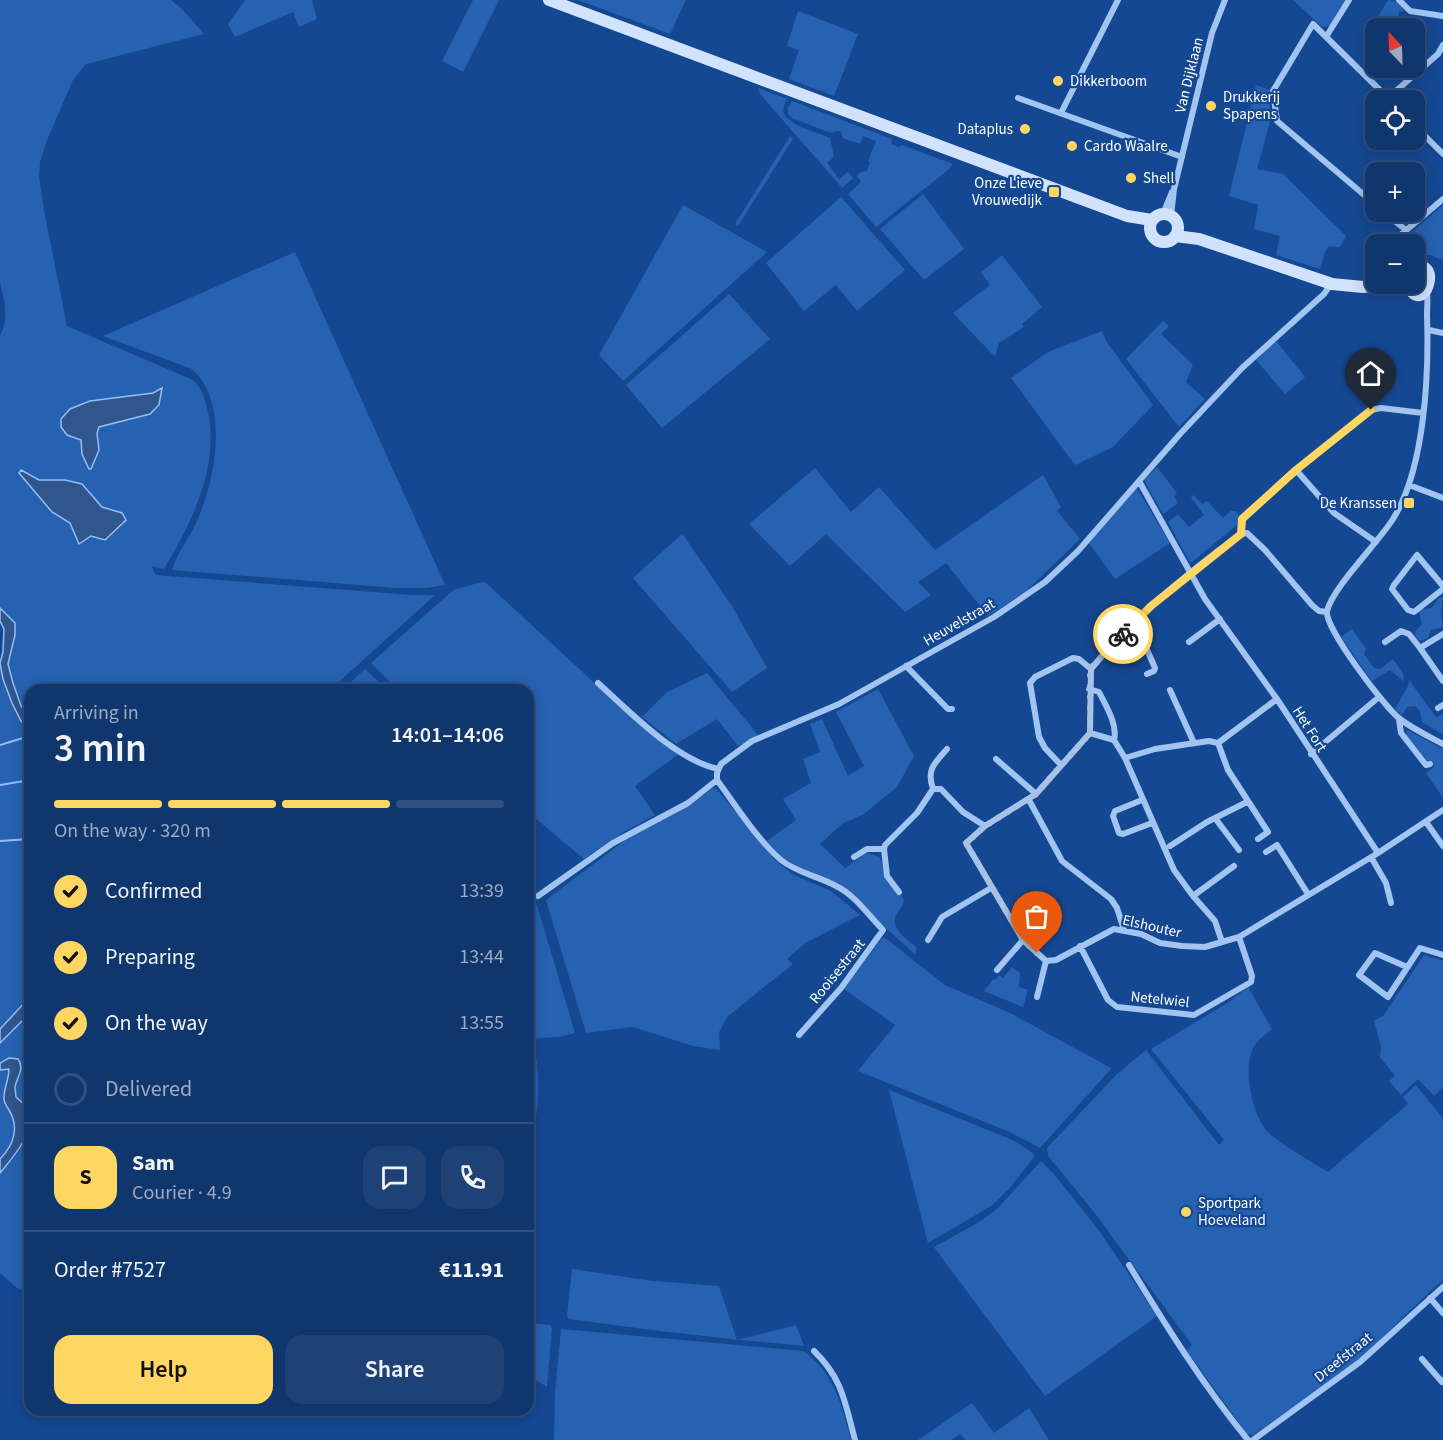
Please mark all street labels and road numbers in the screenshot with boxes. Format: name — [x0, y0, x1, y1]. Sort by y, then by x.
street label: Van Dijklaan — [1170, 35, 1209, 115]
street label: Heuvelstraat — [920, 593, 999, 651]
street label: Het Fort — [1287, 702, 1332, 756]
street label: Elshouter — [1120, 910, 1184, 944]
street label: Rooisestraat — [805, 934, 870, 1008]
street label: Netelwiel — [1130, 986, 1190, 1013]
street label: Dreefstraat — [1310, 1327, 1377, 1387]

